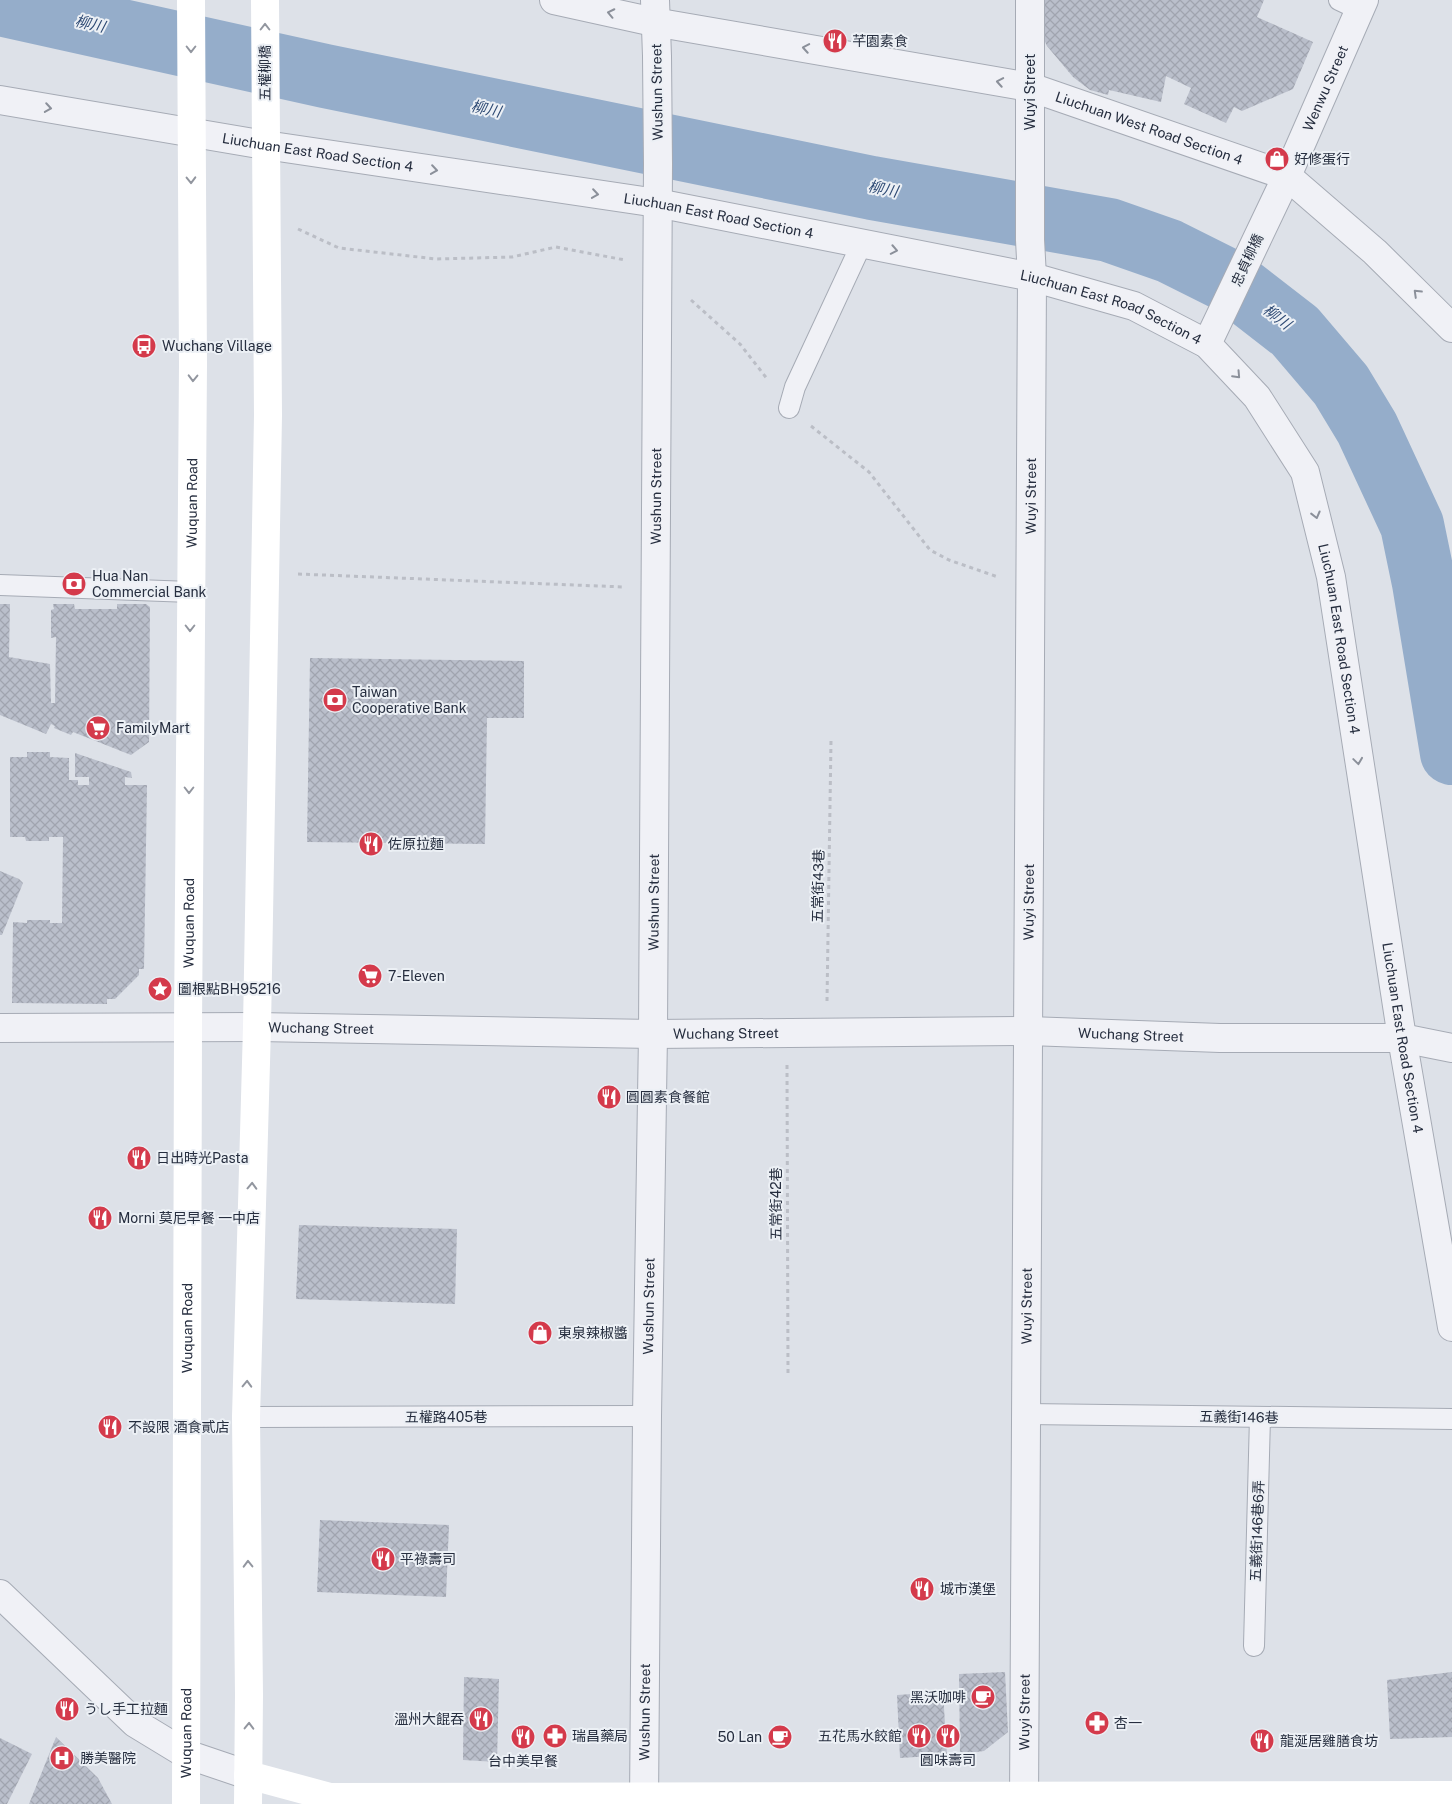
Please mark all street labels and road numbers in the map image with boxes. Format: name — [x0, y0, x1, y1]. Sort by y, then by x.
street label: Wushun Street — [648, 43, 666, 141]
street label: Wenwu Street — [1300, 43, 1351, 133]
street label: 五權柳橋 — [257, 45, 273, 101]
street label: Wuyi Street — [1022, 54, 1038, 130]
street label: Liuchuan West Road Section 4 — [1053, 88, 1245, 168]
street label: Liuchuan East Road Section 4 — [221, 130, 415, 175]
street label: Liuchuan East Road Section 4 — [623, 190, 815, 242]
street label: 忠貞柳橋 — [1228, 231, 1266, 289]
street label: Liuchuan East Road Section 4 — [1019, 267, 1205, 348]
street label: Wushun Street — [648, 447, 664, 545]
street label: Wuquan Road — [184, 458, 200, 548]
street label: Wuyi Street — [1023, 458, 1039, 534]
street label: Liuchuan East Road Section 4 — [1315, 542, 1363, 735]
street label: 五常街43巷 — [809, 849, 827, 923]
street label: Wushun Street — [645, 853, 662, 951]
street label: Wuyi Street — [1021, 864, 1037, 940]
street label: Wuquan Road — [180, 878, 197, 968]
street label: Liuchuan East Road Section 4 — [1379, 941, 1426, 1135]
street label: Wuchang Street — [268, 1019, 374, 1037]
street label: Wuchang Street — [673, 1025, 779, 1042]
street label: Wuchang Street — [1078, 1025, 1184, 1045]
street label: 五常街42巷 — [768, 1167, 784, 1241]
street label: Wushun Street — [640, 1257, 657, 1355]
street label: Wuyi Street — [1018, 1268, 1035, 1344]
street label: Wuquan Road — [179, 1283, 195, 1373]
street label: 五義街146巷 — [1199, 1408, 1279, 1426]
street label: 五權路405巷 — [405, 1409, 487, 1425]
street label: 五義街146巷6弄 — [1247, 1480, 1267, 1582]
street label: Wushun Street — [636, 1663, 653, 1761]
street label: Wuyi Street — [1016, 1674, 1033, 1750]
street label: Wuquan Road — [178, 1688, 194, 1778]

